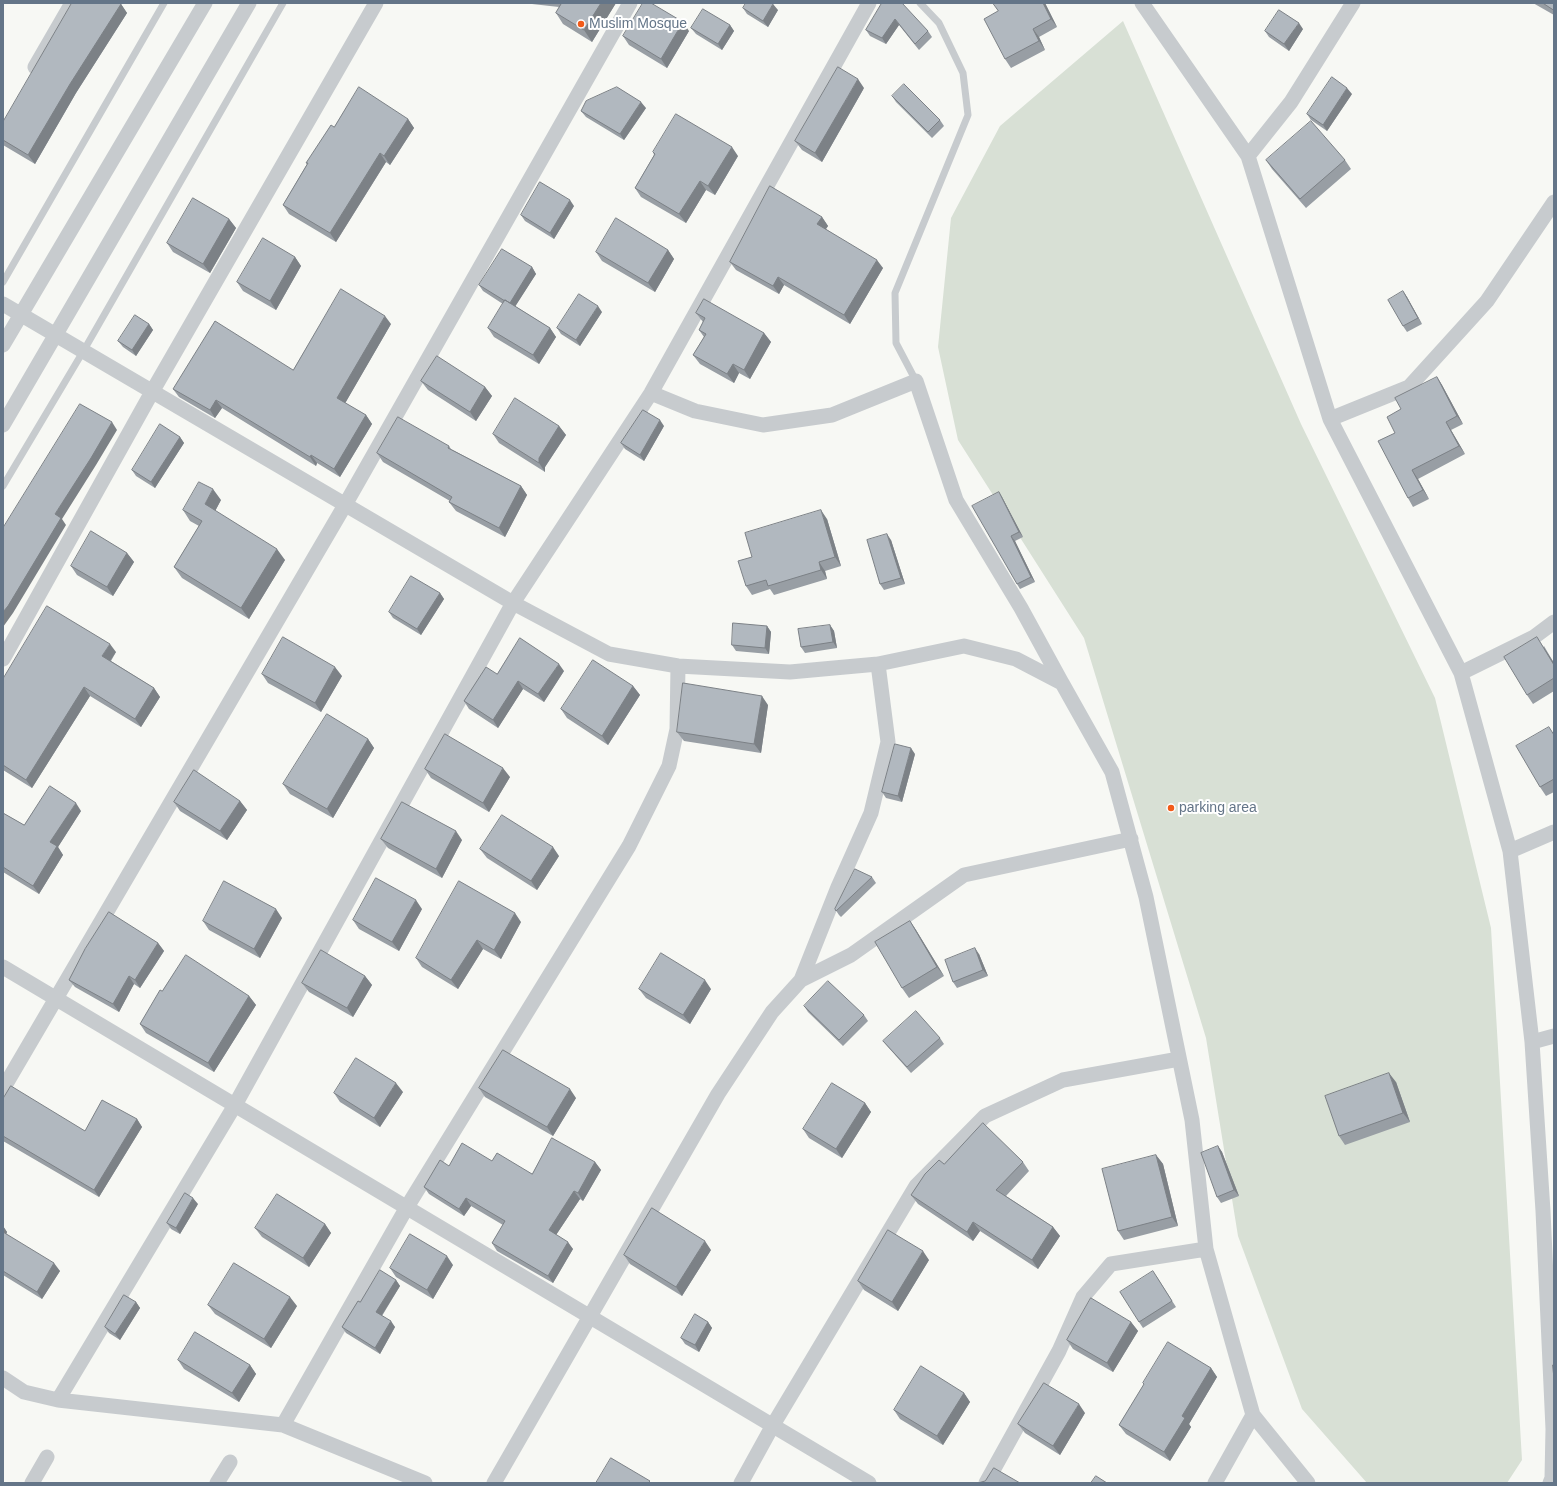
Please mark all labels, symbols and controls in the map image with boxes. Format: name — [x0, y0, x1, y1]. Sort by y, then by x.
place label: Muslim Mosque — [589, 16, 687, 32]
marker: Muslim Mosque — [576, 19, 586, 29]
place label: parking area — [1179, 800, 1257, 816]
marker: parking area — [1166, 803, 1176, 813]

